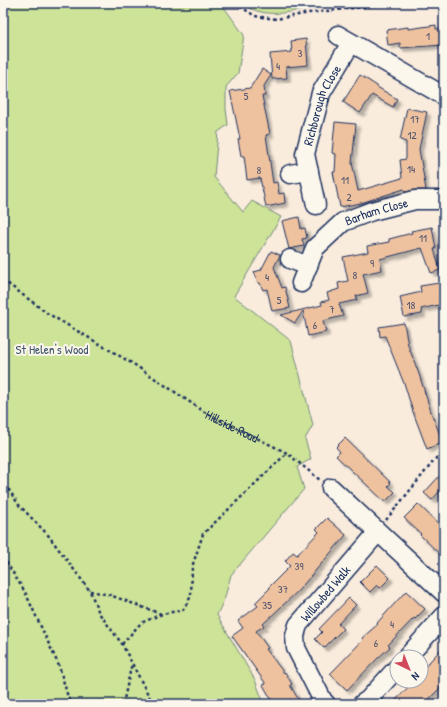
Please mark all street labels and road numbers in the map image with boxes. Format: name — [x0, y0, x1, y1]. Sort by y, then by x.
street label: Richborough Close — [299, 61, 345, 148]
street label: Barham Close — [342, 193, 410, 230]
street label: Hillside Road — [202, 405, 262, 447]
street label: Willowbed Walk — [296, 561, 355, 625]

